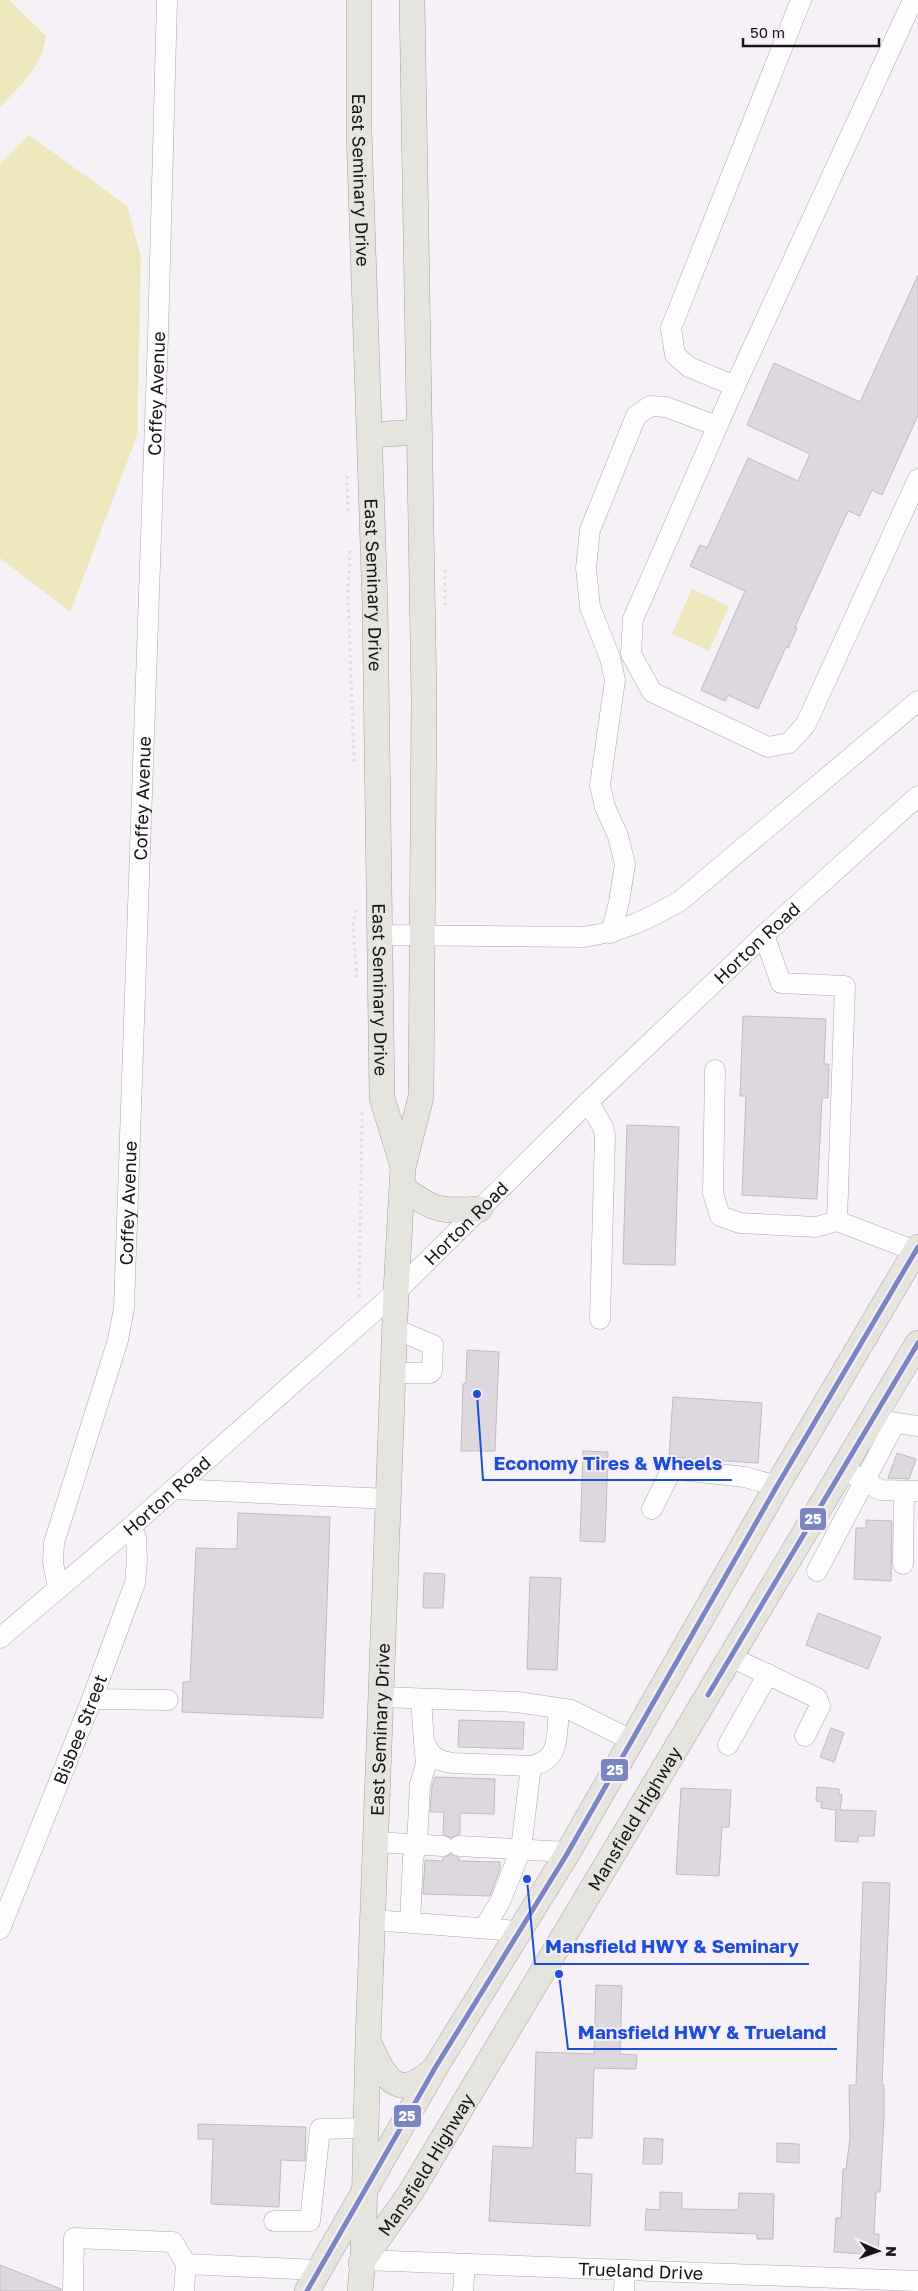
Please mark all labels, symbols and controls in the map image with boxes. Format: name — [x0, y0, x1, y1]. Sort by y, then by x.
scale bar — [743, 15, 879, 47]
text: 50 m — [750, 23, 785, 41]
street label: East Seminary Drive — [348, 93, 375, 267]
street label: Coffey Avenue — [143, 331, 169, 456]
street label: East Seminary Drive — [360, 498, 387, 671]
street label: Coffey Avenue — [129, 736, 155, 861]
street label: Horton Road — [709, 897, 804, 988]
street label: East Seminary Drive — [368, 903, 393, 1076]
street label: Coffey Avenue — [115, 1141, 141, 1266]
street label: Horton Road — [419, 1177, 512, 1269]
callout: Economy Tires & Wheels — [483, 1446, 732, 1480]
street label: Horton Road — [118, 1451, 215, 1540]
text: Economy Tires & Wheels — [494, 1451, 723, 1474]
line badge: 25 — [799, 1507, 827, 1531]
text: 25 — [804, 1510, 822, 1527]
street label: East Seminary Drive — [365, 1643, 394, 1816]
street label: Bisbee Street — [48, 1671, 111, 1787]
street label: Mansfield Highway — [583, 1742, 686, 1894]
line badge: 25 — [600, 1758, 629, 1782]
text: 25 — [606, 1761, 624, 1778]
callout: Mansfield HWY & Seminary — [535, 1930, 809, 1964]
text: Mansfield HWY & Seminary — [545, 1934, 800, 1957]
callout: Mansfield HWY & Trueland — [568, 2015, 837, 2049]
text: Mansfield HWY & Trueland — [578, 2020, 826, 2043]
street label: Mansfield Highway — [373, 2089, 478, 2240]
line badge: 25 — [393, 2104, 422, 2128]
text: 25 — [398, 2107, 416, 2124]
north arrow — [853, 2226, 903, 2276]
text: N — [883, 2246, 900, 2257]
street label: Trueland Drive — [578, 2257, 704, 2284]

